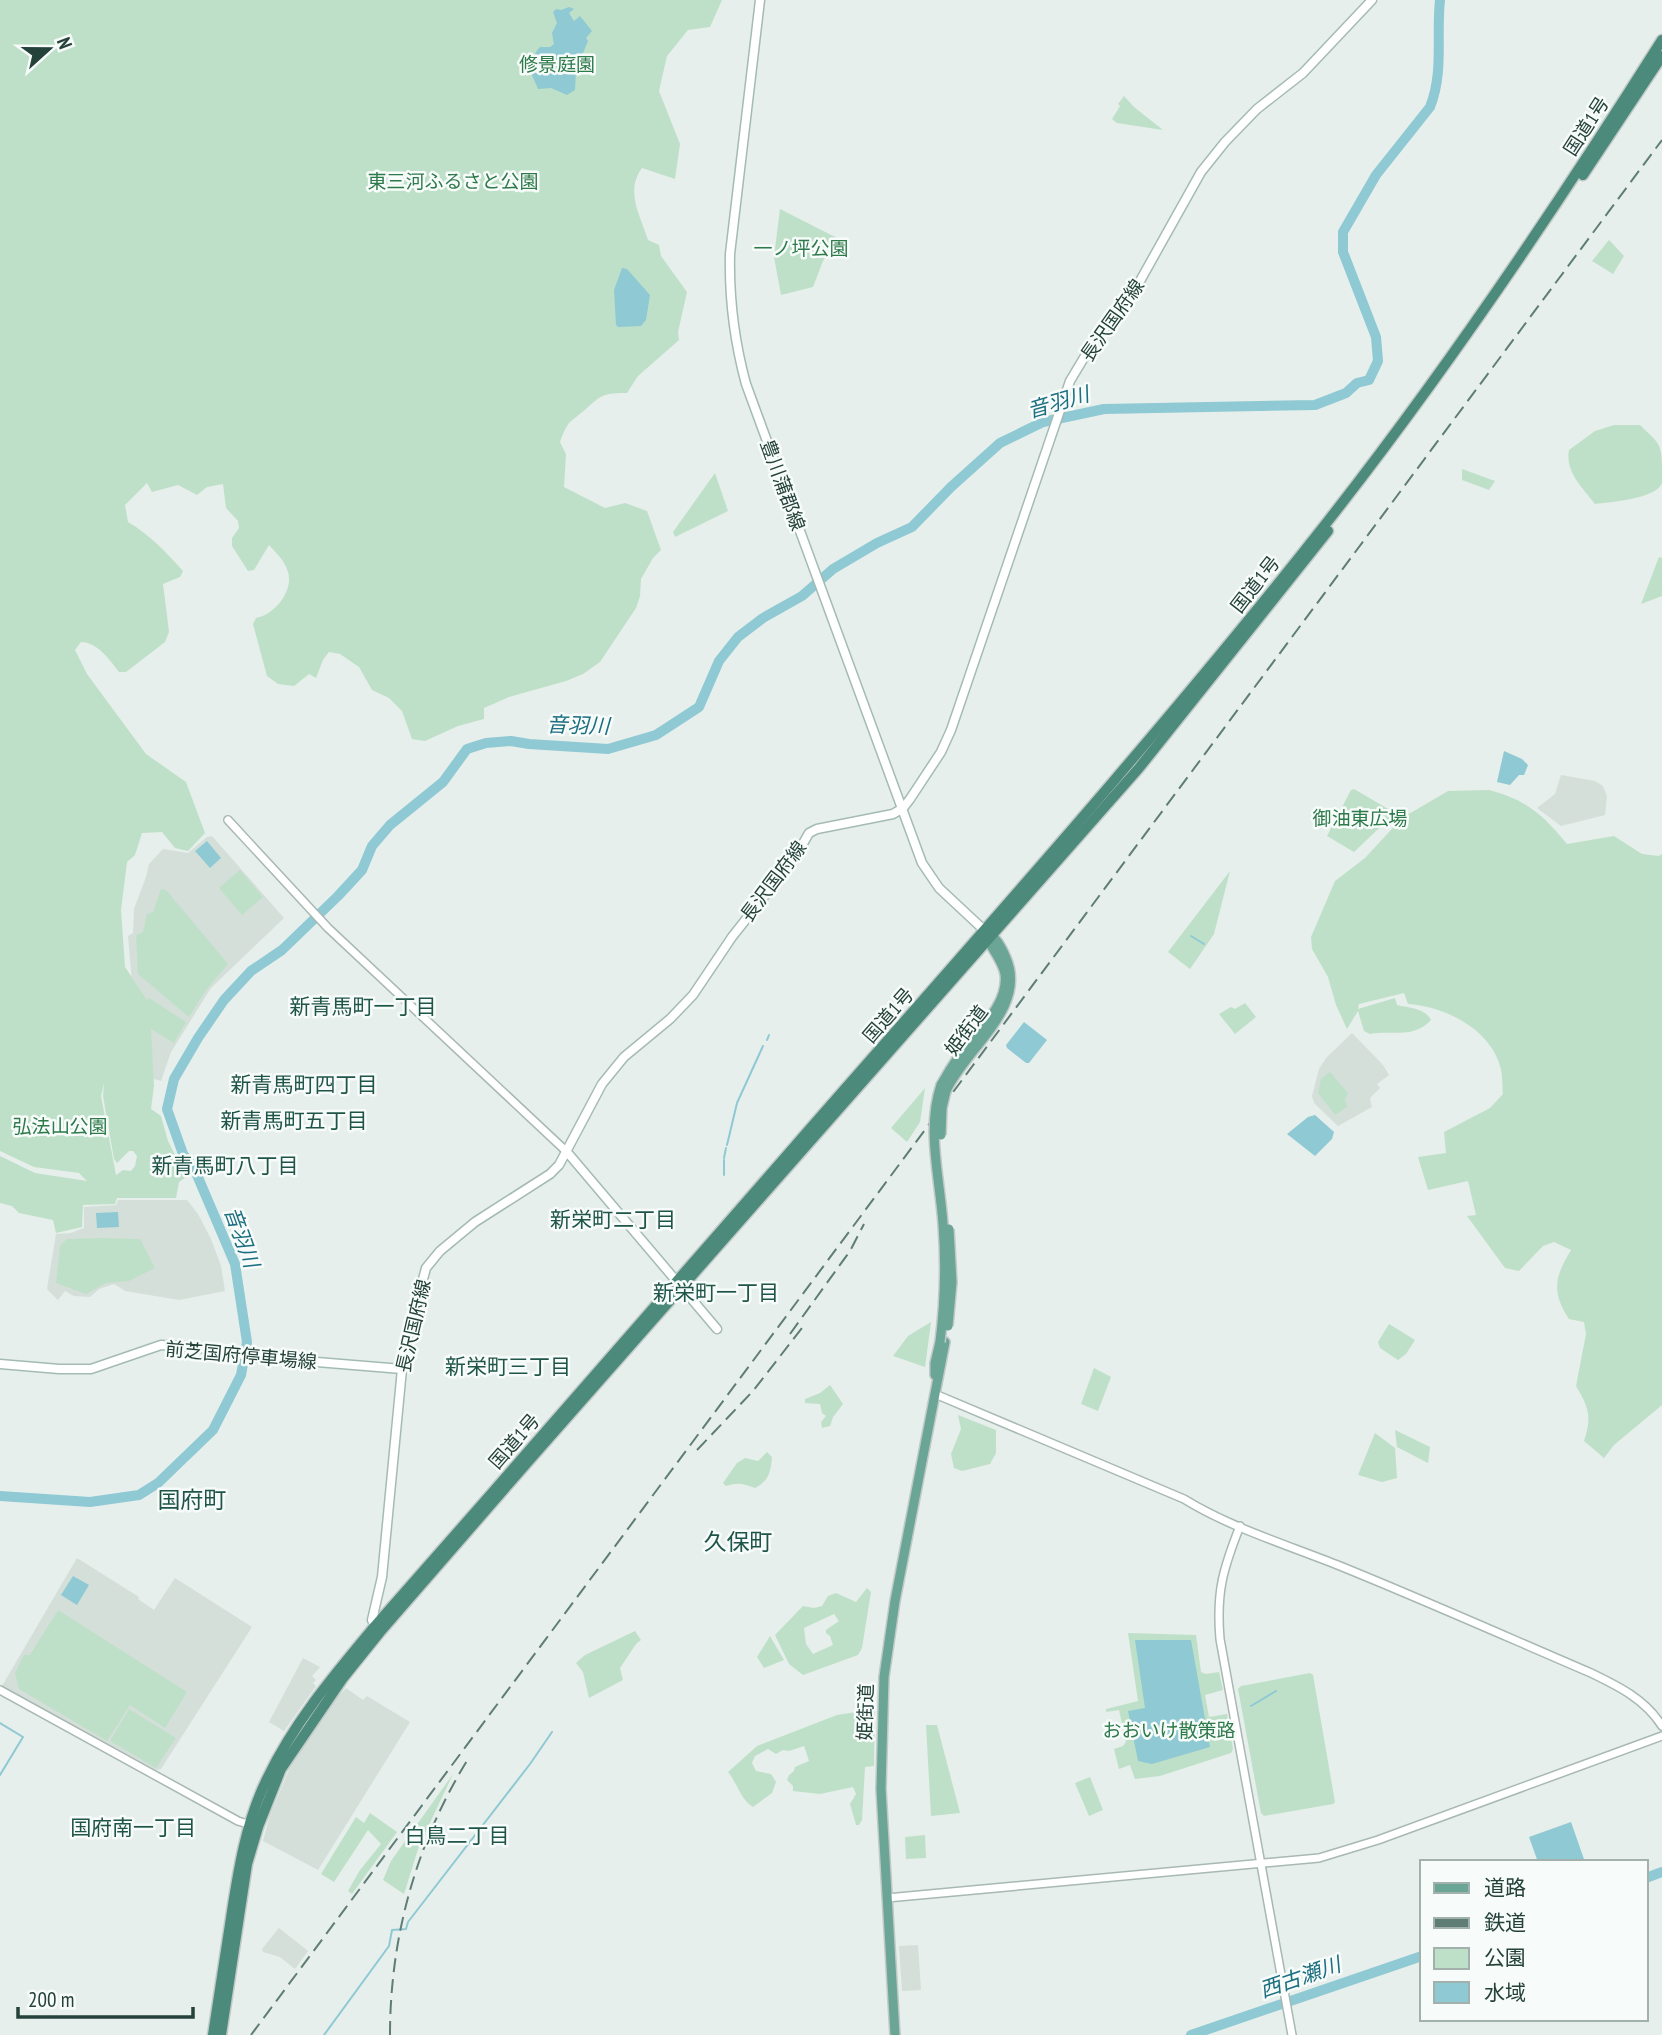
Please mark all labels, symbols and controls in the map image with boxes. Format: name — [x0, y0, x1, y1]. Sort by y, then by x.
north arrow — [14, 14, 84, 84]
text: N — [52, 34, 78, 52]
park label: 修景庭園 — [519, 52, 595, 76]
street label: 国道1号 — [1558, 92, 1614, 160]
park label: 東三河ふるさと公園 — [367, 169, 539, 193]
park label: 一ノ坪公園 — [753, 236, 849, 260]
street label: 長沢国府線 — [1075, 274, 1149, 366]
water label: 音羽川 — [1024, 380, 1094, 424]
street label: 豊川蒲郡線 — [755, 436, 811, 534]
street label: 国道1号 — [1225, 551, 1285, 617]
water label: 音羽川 — [546, 710, 612, 740]
park label: 御油東広場 — [1312, 806, 1408, 830]
street label: 長沢国府線 — [735, 836, 811, 926]
street label: 国道1号 — [857, 982, 919, 1048]
district label: 新青馬町一丁目 — [290, 993, 437, 1020]
street label: 姫街道 — [939, 1000, 993, 1060]
district label: 新青馬町四丁目 — [231, 1071, 378, 1098]
district label: 新青馬町五丁目 — [221, 1107, 368, 1134]
park label: 弘法山公園 — [12, 1114, 108, 1138]
district label: 新青馬町八丁目 — [152, 1152, 299, 1179]
water label: 音羽川 — [219, 1203, 266, 1273]
district label: 新栄町二丁目 — [550, 1206, 676, 1233]
street label: 長沢国府線 — [391, 1277, 435, 1375]
district label: 新栄町一丁目 — [653, 1279, 779, 1306]
street label: 前芝国府停車場線 — [164, 1336, 318, 1374]
district label: 新栄町三丁目 — [445, 1353, 571, 1380]
street label: 国道1号 — [483, 1408, 545, 1474]
district label: 国府町 — [158, 1485, 227, 1514]
district label: 久保町 — [704, 1527, 773, 1556]
street label: 姫街道 — [852, 1683, 878, 1741]
park label: おおいけ散策路 — [1102, 1718, 1236, 1742]
district label: 国府南一丁目 — [70, 1814, 196, 1841]
district label: 白鳥二丁目 — [405, 1822, 510, 1849]
legend — [1420, 1860, 1648, 2021]
text: 道路 — [1484, 1874, 1526, 1901]
text: 鉄道 — [1484, 1909, 1526, 1936]
text: 公園 — [1484, 1944, 1526, 1971]
water label: 西古瀬川 — [1256, 1950, 1346, 2003]
scale bar — [18, 1976, 192, 2020]
text: 水域 — [1484, 1979, 1526, 2006]
text: 200 m — [28, 1986, 74, 2013]

